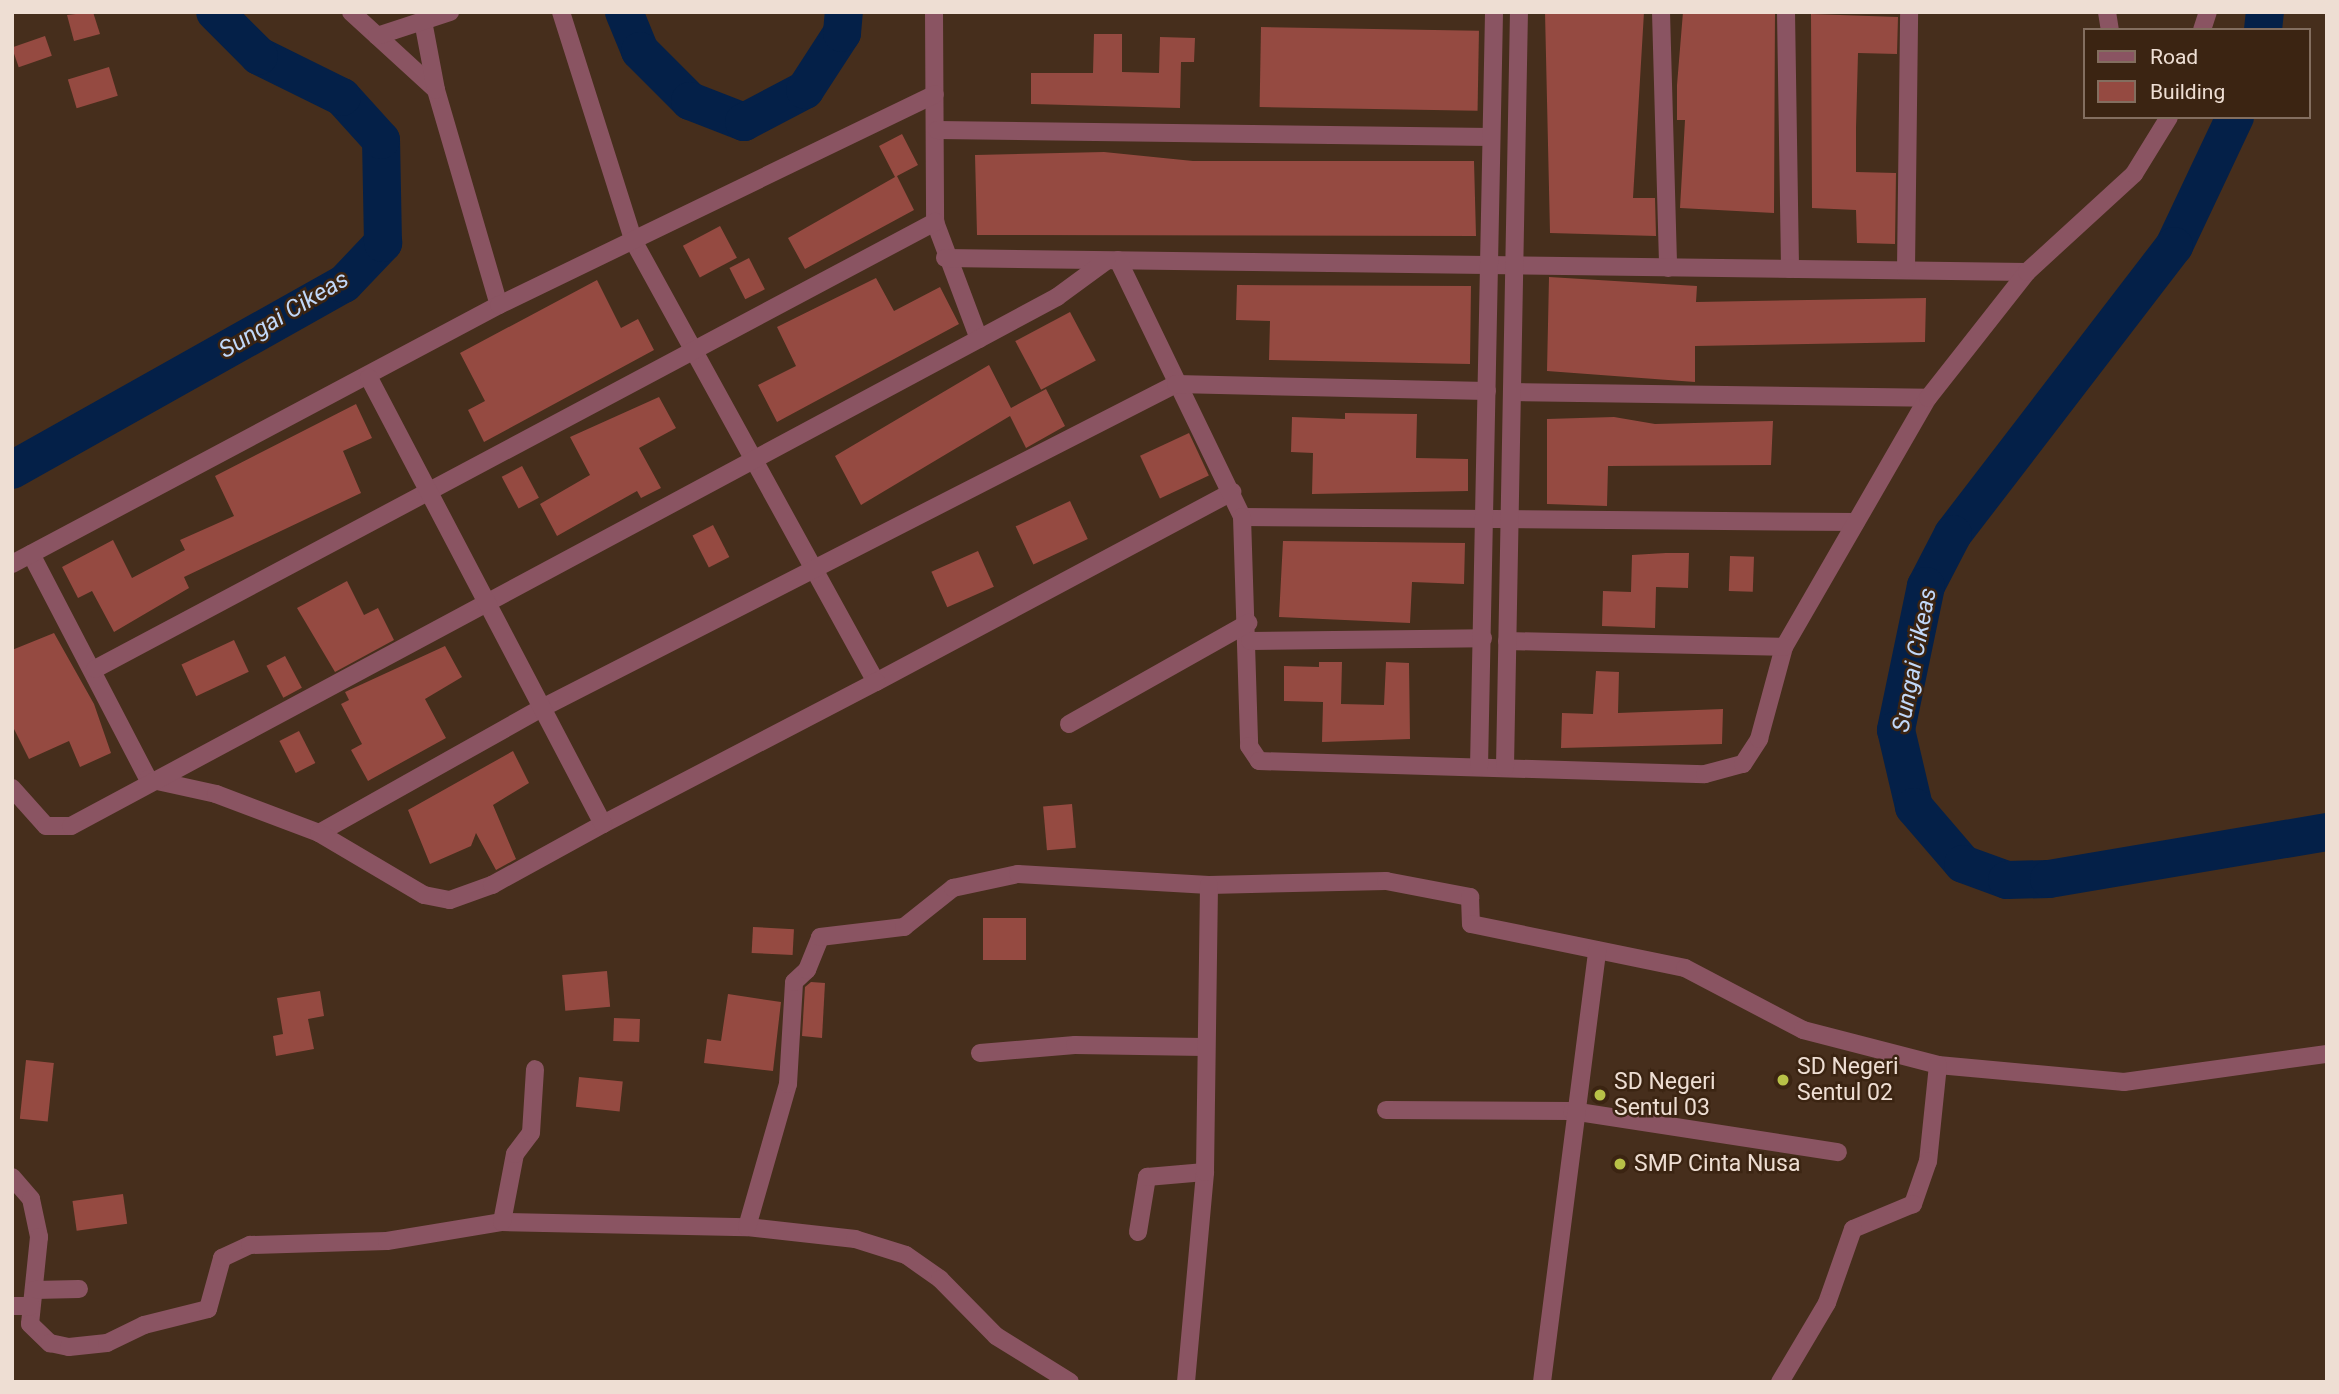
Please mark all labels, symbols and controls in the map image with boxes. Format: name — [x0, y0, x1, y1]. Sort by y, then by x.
legend — [2084, 28, 2311, 119]
text: Road — [2150, 45, 2198, 69]
text: Building — [2150, 80, 2225, 104]
water label: Sungai Cikeas — [214, 265, 354, 365]
water label: Sungai Cikeas — [1887, 585, 1943, 735]
place label: SD Negeri Sentul 02 — [1797, 1053, 1899, 1107]
place label: SD Negeri Sentul 03 — [1614, 1068, 1716, 1122]
marker: SD Negeri Sentul 02 — [1775, 1072, 1791, 1088]
marker: SD Negeri Sentul 03 — [1592, 1087, 1608, 1103]
place label: SMP Cinta Nusa — [1634, 1150, 1800, 1178]
marker: SMP Cinta Nusa — [1612, 1156, 1628, 1172]

